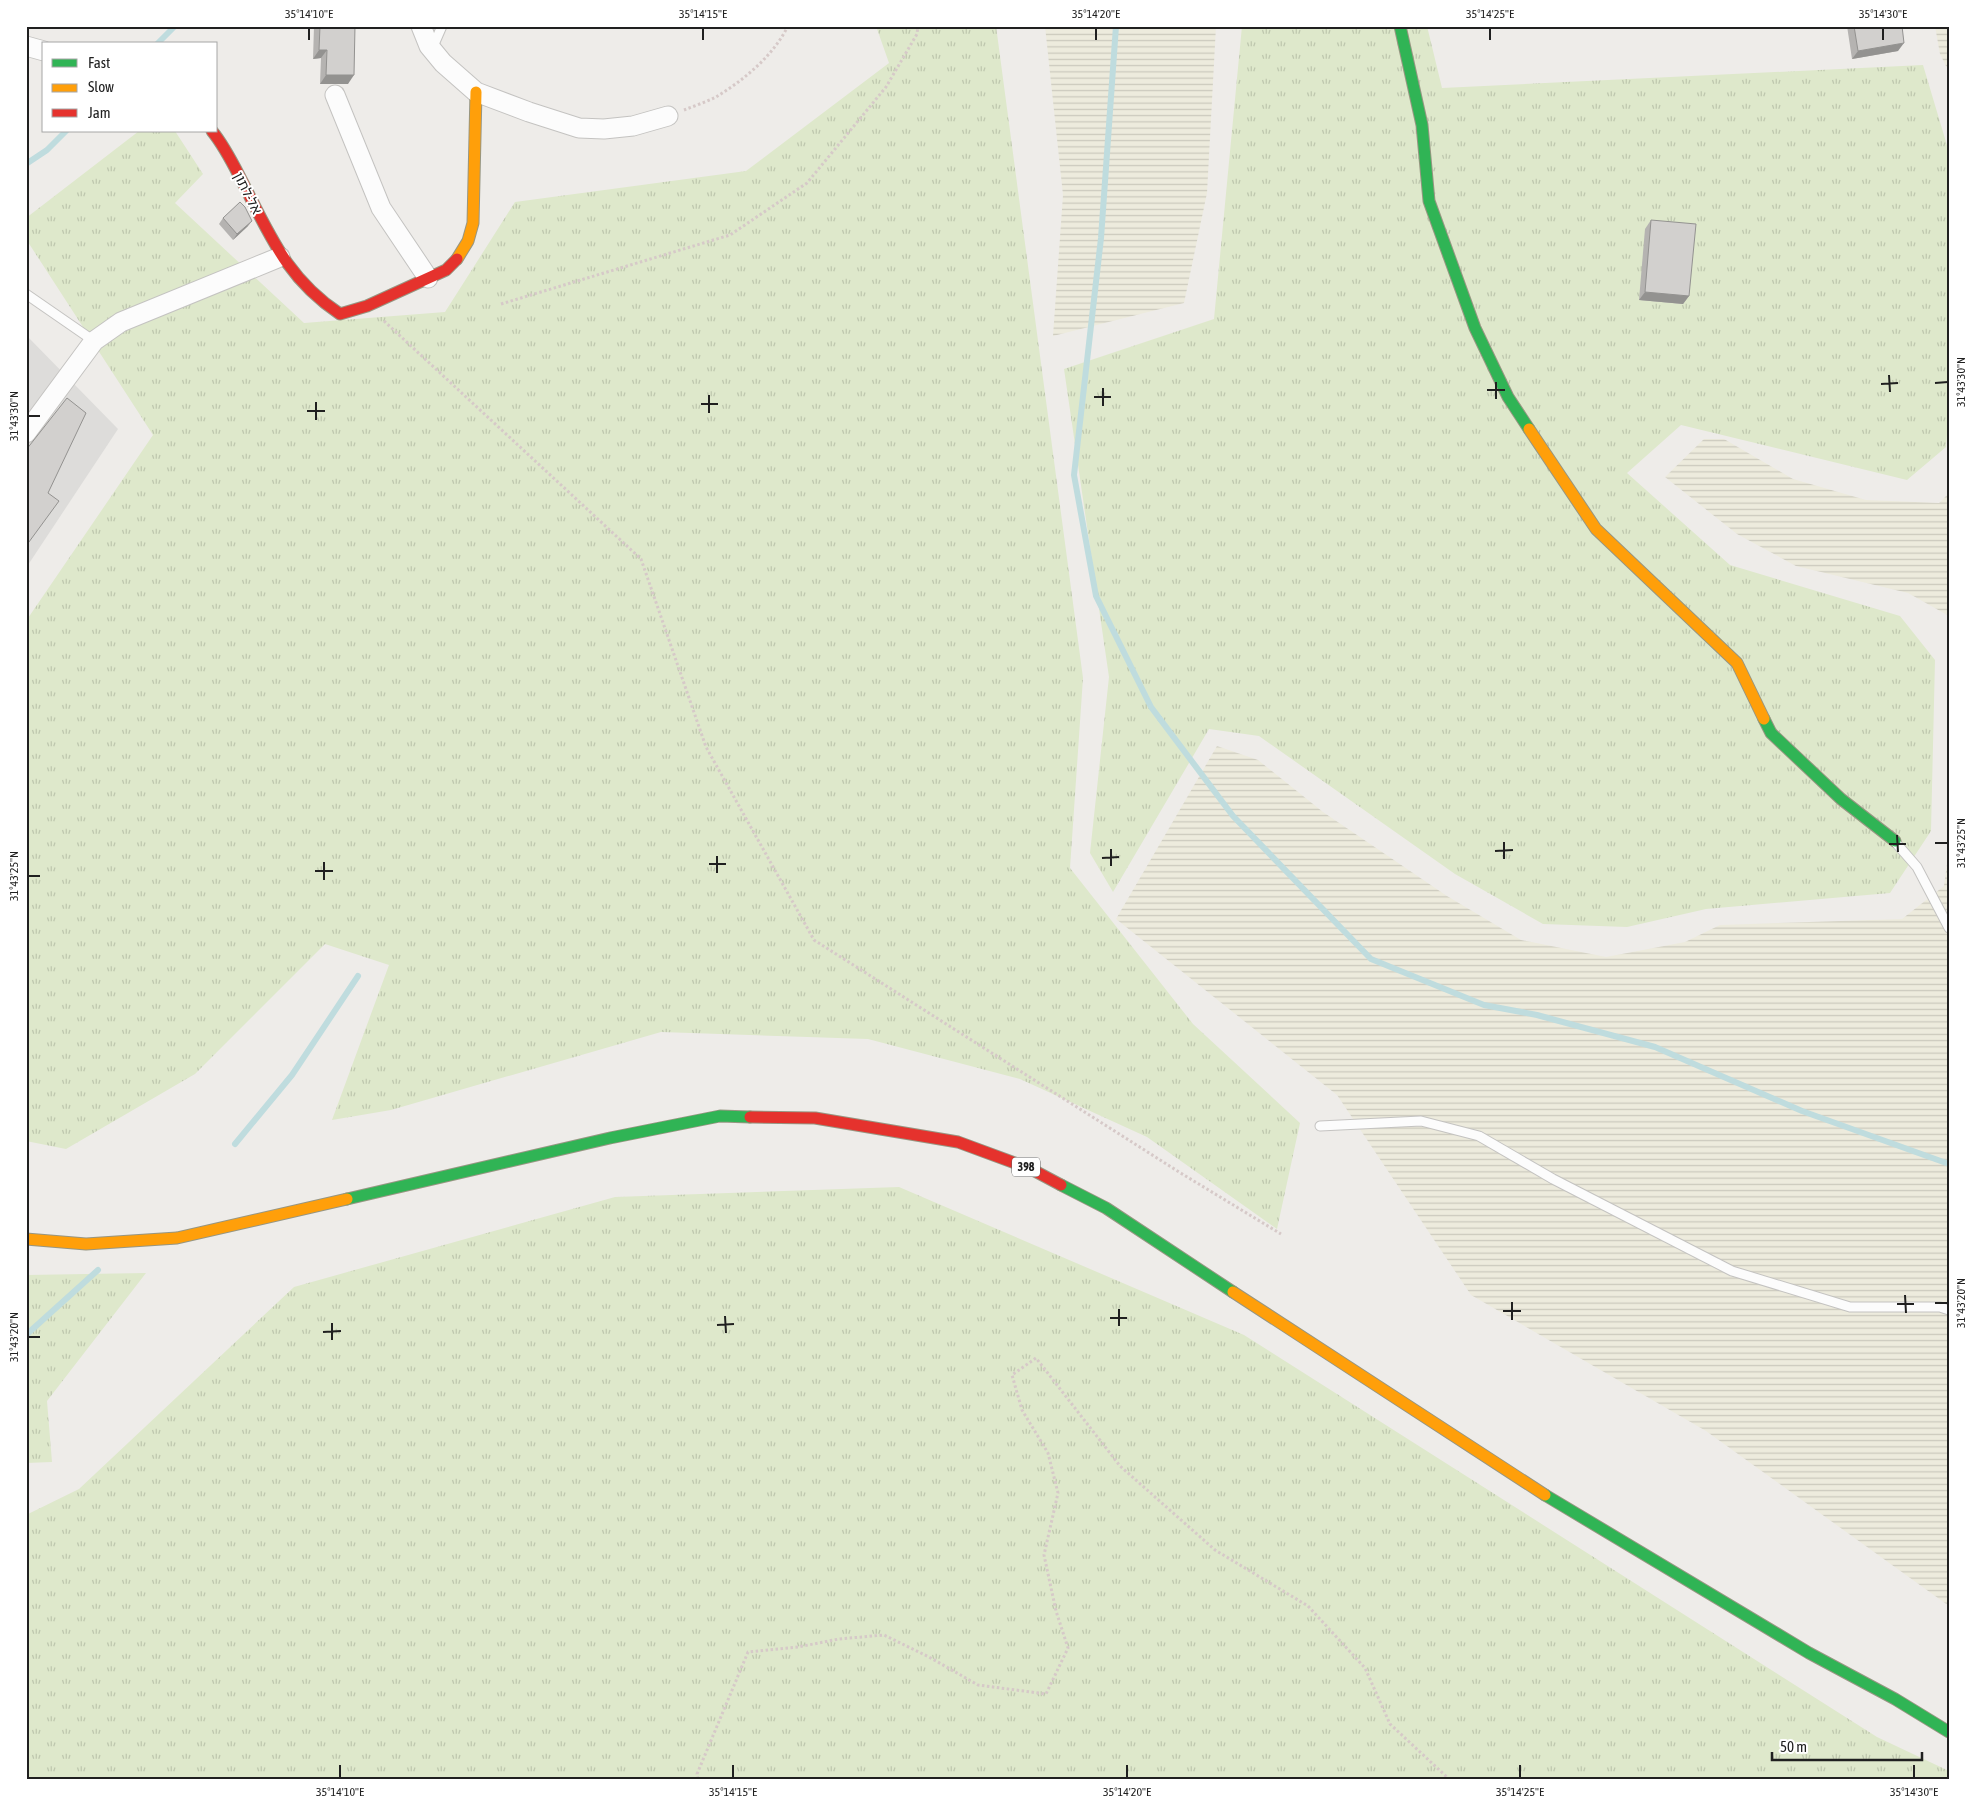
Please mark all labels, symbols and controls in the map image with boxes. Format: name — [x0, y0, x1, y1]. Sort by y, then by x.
text: 35°14'10"E — [285, 7, 333, 21]
text: 35°14'15"E — [679, 7, 727, 21]
text: 35°14'20"E — [1072, 7, 1120, 21]
text: 35°14'25"E — [1466, 7, 1514, 21]
text: 35°14'30"E — [1859, 7, 1907, 21]
legend — [42, 42, 218, 132]
text: Fast — [88, 54, 110, 71]
text: Slow — [88, 78, 114, 95]
text: Jam — [88, 104, 111, 121]
street label: אל-לתון — [231, 169, 265, 217]
text: 31°43'30"N — [1954, 357, 1968, 407]
text: 31°43'30"N — [7, 391, 21, 441]
text: 31°43'25"N — [1954, 818, 1968, 868]
text: 31°43'25"N — [7, 851, 21, 901]
road number: 398 — [1012, 1158, 1040, 1176]
text: 31°43'20"N — [1954, 1278, 1968, 1328]
text: 31°43'20"N — [7, 1312, 21, 1362]
scale bar — [1772, 1730, 1922, 1762]
text: 50 m — [1780, 1738, 1807, 1755]
text: 35°14'10"E — [316, 1785, 364, 1799]
text: 35°14'15"E — [709, 1785, 757, 1799]
text: 35°14'20"E — [1103, 1785, 1151, 1799]
text: 35°14'25"E — [1496, 1785, 1544, 1799]
text: 35°14'30"E — [1890, 1785, 1938, 1799]

